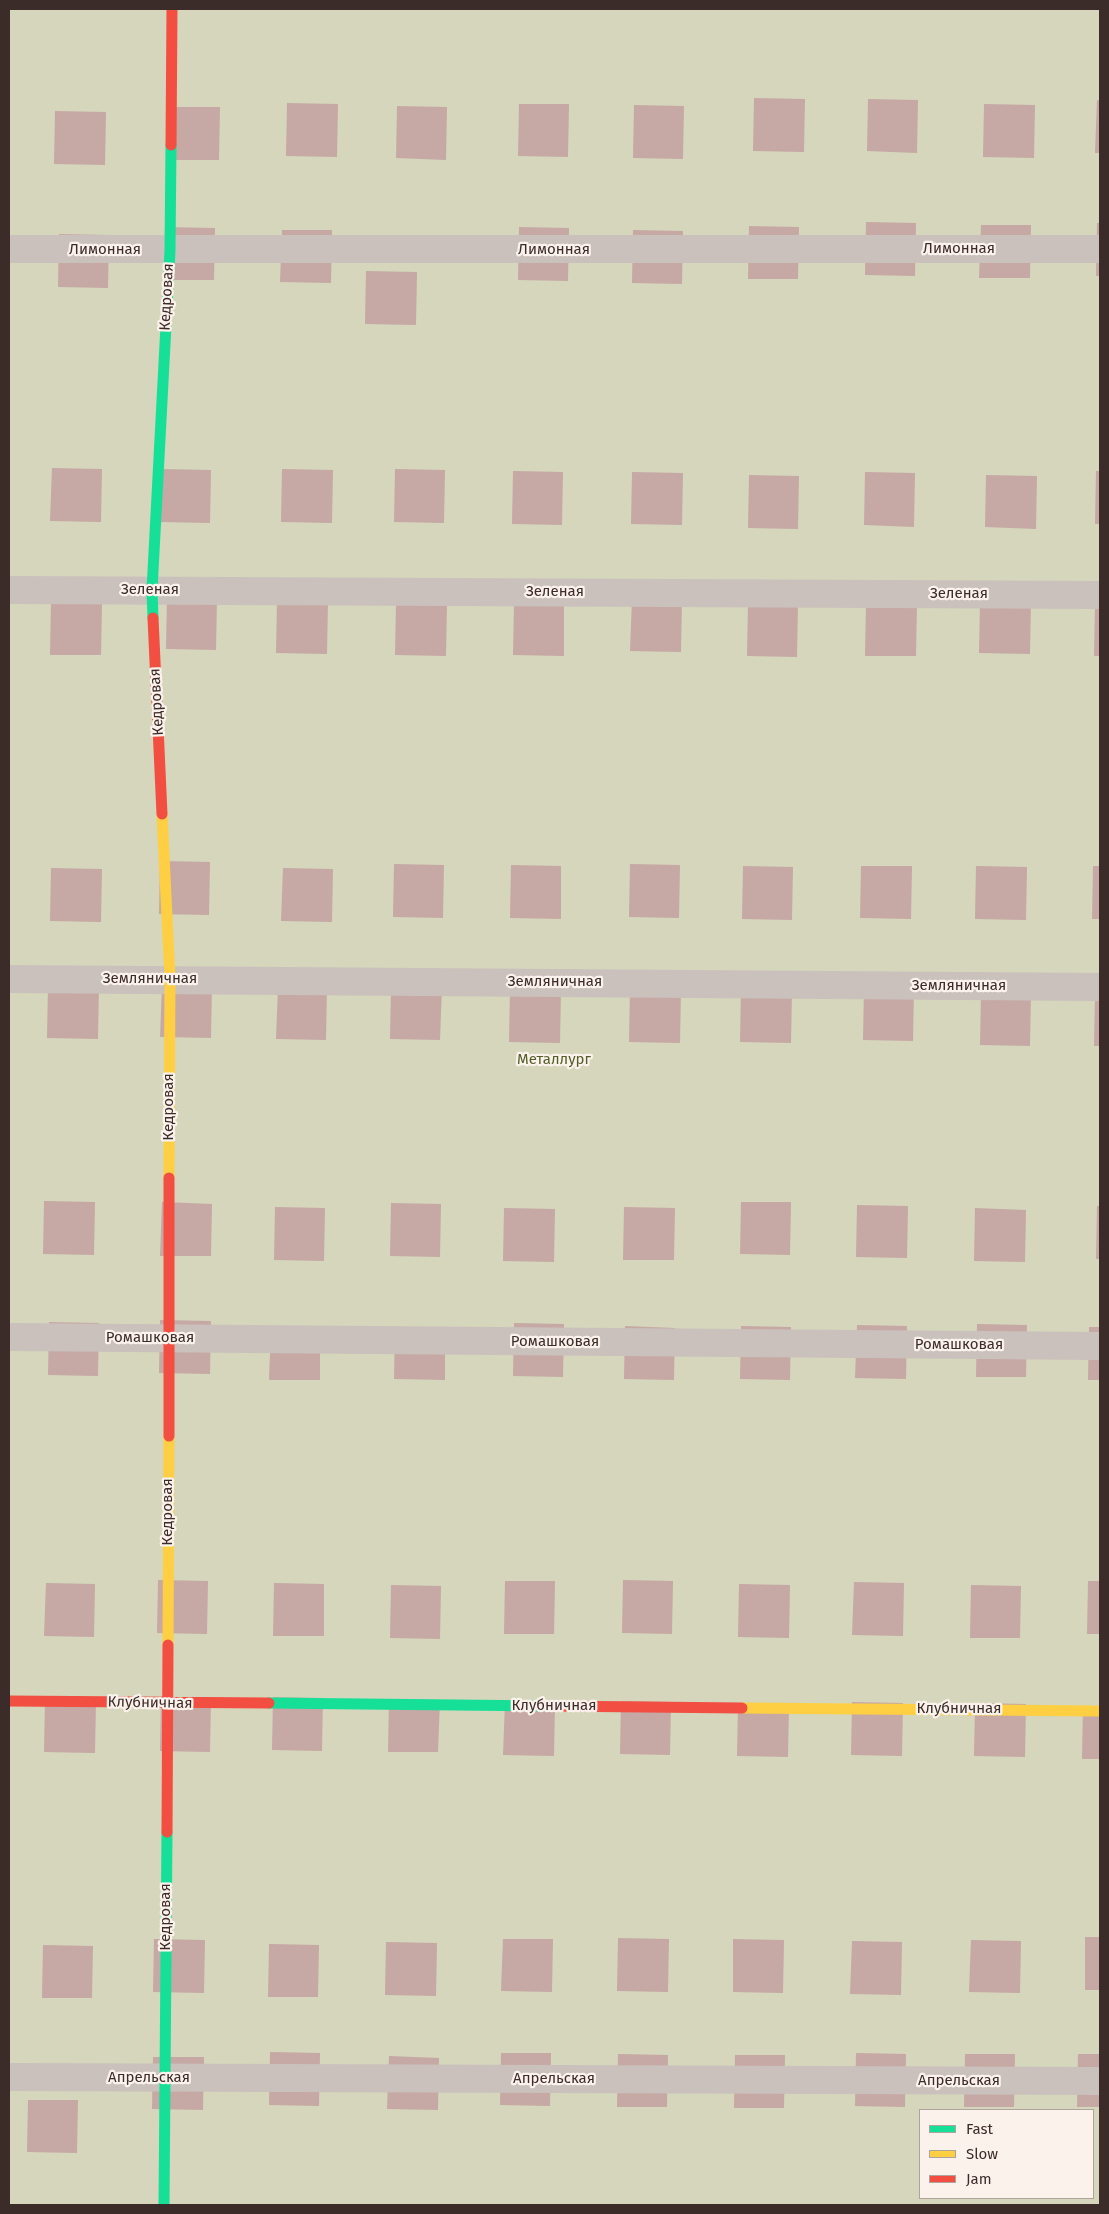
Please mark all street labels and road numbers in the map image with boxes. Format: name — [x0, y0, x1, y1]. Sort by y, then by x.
street label: Лимонная — [923, 240, 995, 258]
street label: Лимонная — [69, 241, 141, 259]
street label: Лимонная — [518, 241, 590, 259]
street label: Кедровая — [156, 263, 178, 331]
street label: Зеленая — [121, 581, 179, 599]
street label: Зеленая — [526, 583, 584, 601]
street label: Зеленая — [930, 585, 988, 603]
street label: Кедровая — [146, 668, 168, 736]
street label: Земляничная — [103, 970, 197, 988]
street label: Земляничная — [508, 973, 602, 991]
street label: Земляничная — [912, 977, 1006, 995]
street label: Кедровая — [160, 1073, 178, 1141]
street label: Ромашковая — [106, 1329, 194, 1347]
street label: Ромашковая — [511, 1333, 599, 1351]
street label: Ромашковая — [915, 1336, 1003, 1354]
street label: Кедровая — [159, 1478, 177, 1546]
street label: Клубничная — [107, 1693, 193, 1713]
street label: Клубничная — [511, 1697, 597, 1715]
street label: Клубничная — [916, 1700, 1002, 1718]
street label: Кедровая — [157, 1883, 175, 1951]
street label: Апрельская — [108, 2069, 190, 2087]
street label: Апрельская — [513, 2070, 595, 2088]
street label: Апрельская — [918, 2072, 1000, 2090]

